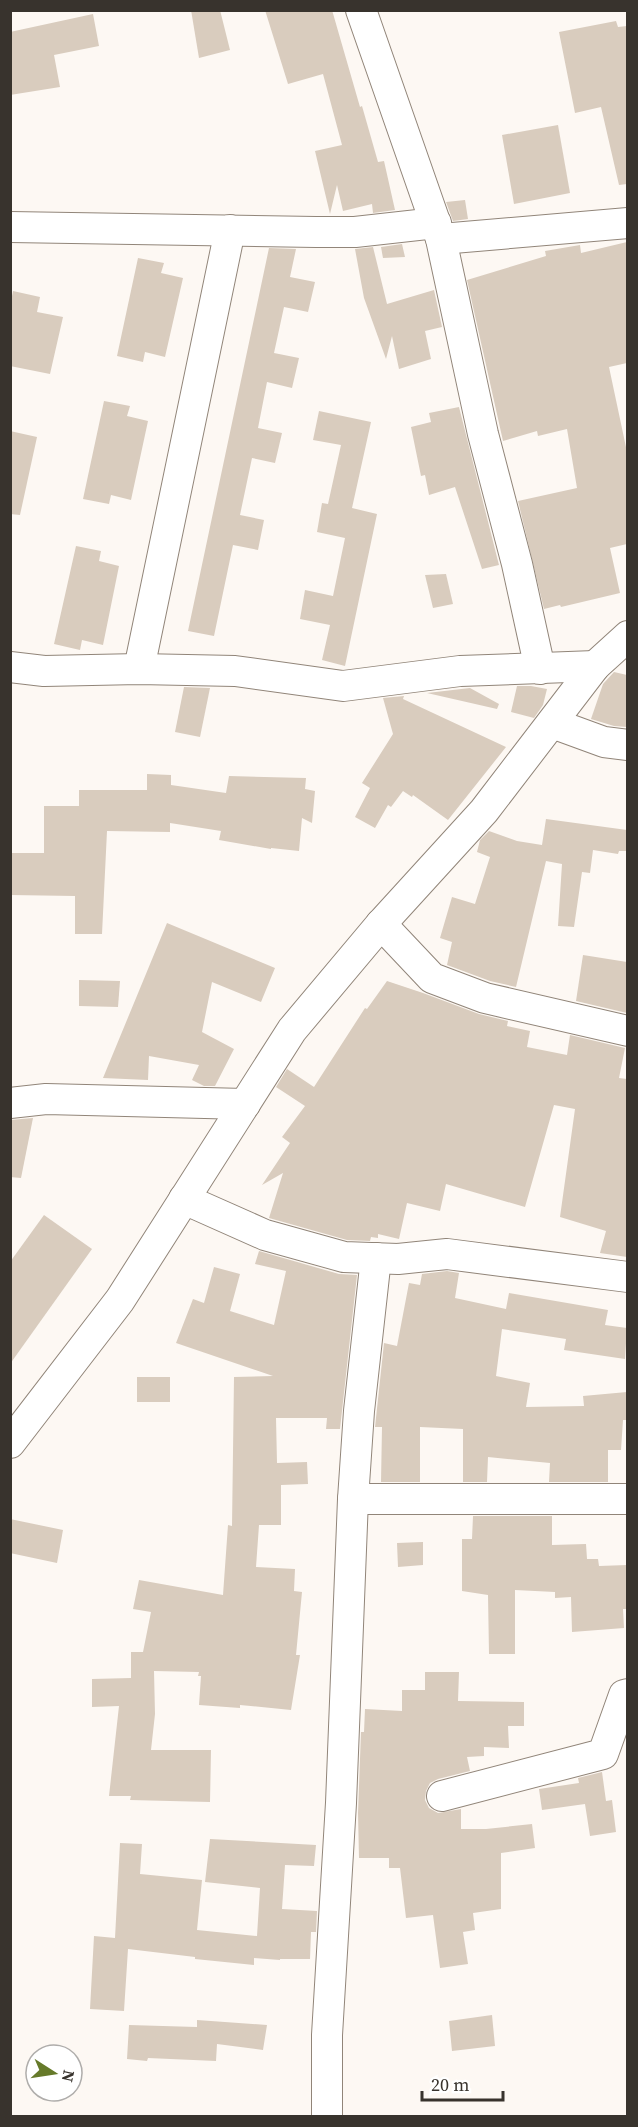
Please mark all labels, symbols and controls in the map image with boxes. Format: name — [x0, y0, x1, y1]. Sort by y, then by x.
north arrow — [24, 2043, 84, 2103]
scale bar — [422, 2064, 503, 2102]
text: N — [57, 2068, 81, 2084]
text: 20 m — [431, 2072, 469, 2097]

